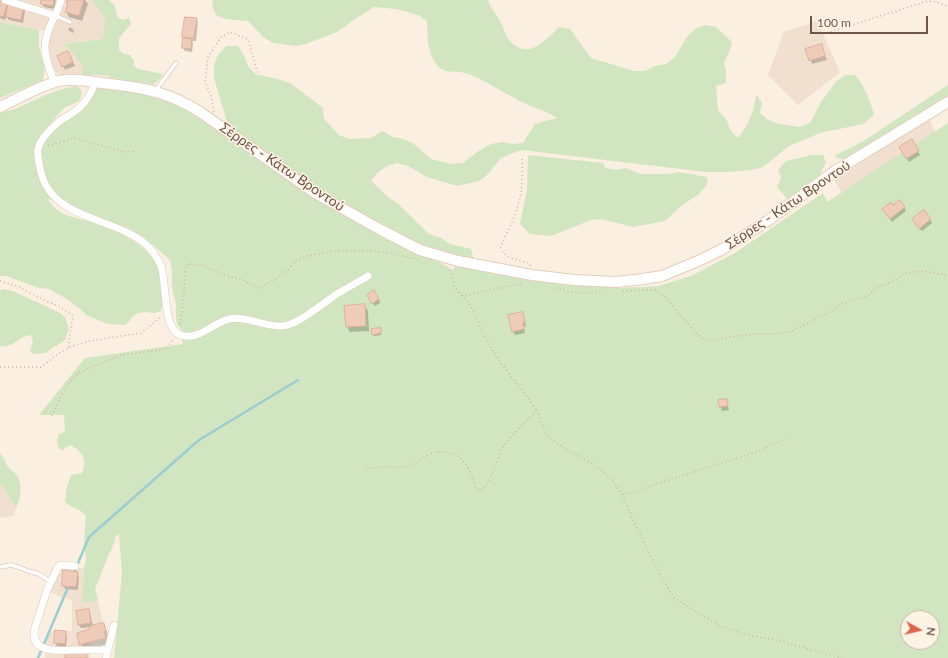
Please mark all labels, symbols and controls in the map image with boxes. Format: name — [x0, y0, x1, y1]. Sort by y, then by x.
scale bar — [812, 8, 930, 34]
text: 100 m — [817, 15, 851, 30]
street label: Σέρρες - Κάτω Βροντού — [216, 119, 348, 215]
street label: Σέρρες - Κάτω Βροντού — [722, 157, 854, 253]
north arrow — [900, 610, 940, 650]
text: N — [924, 626, 938, 637]

